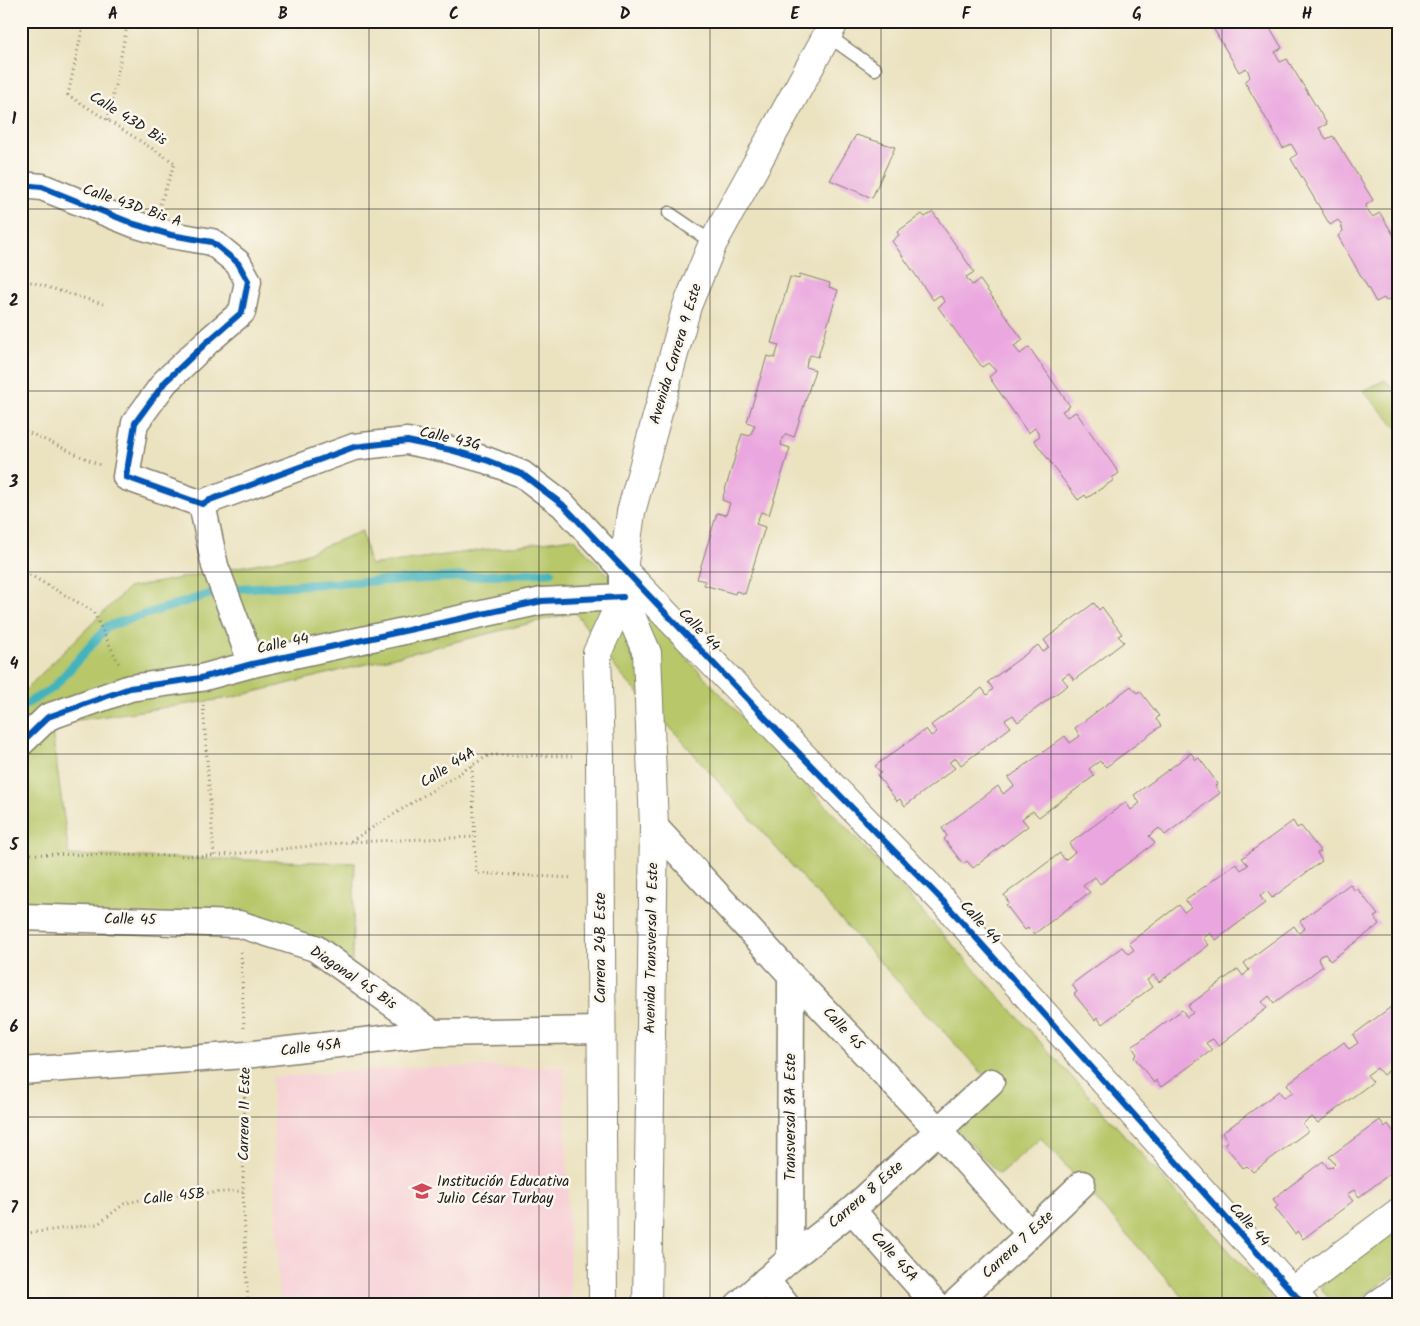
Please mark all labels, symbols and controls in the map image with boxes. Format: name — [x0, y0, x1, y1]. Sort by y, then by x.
text: A — [108, 2, 118, 27]
text: B — [278, 2, 288, 27]
text: C — [449, 2, 459, 27]
text: D — [620, 2, 631, 27]
text: E — [791, 2, 801, 27]
text: F — [962, 2, 972, 27]
text: G — [1132, 2, 1142, 27]
text: H — [1302, 2, 1312, 27]
street label: Calle 43D Bis — [84, 85, 172, 153]
text: 1 — [12, 107, 17, 132]
street label: Calle 43D Bis A — [79, 178, 185, 234]
street label: Avenida Carrera 9 Este — [643, 280, 709, 427]
text: 2 — [9, 289, 19, 314]
street label: Calle 43G — [417, 420, 483, 458]
text: 3 — [9, 470, 19, 495]
street label: Calle 44 — [672, 603, 726, 657]
street label: Calle 44 — [255, 627, 311, 661]
text: 4 — [10, 652, 19, 677]
street label: Calle 44A — [415, 741, 481, 795]
text: 5 — [9, 833, 20, 858]
street label: Avenida Transversal 9 Este — [639, 862, 665, 1034]
street label: Carrera 24B Este — [589, 892, 613, 1004]
street label: Calle 44 — [953, 895, 1007, 951]
street label: Calle 45 — [104, 908, 157, 932]
street label: Diagonal 45 Bis — [305, 940, 402, 1016]
street label: Calle 45 — [816, 1002, 870, 1057]
text: 6 — [10, 1015, 19, 1040]
street label: Calle 45A — [279, 1032, 343, 1064]
street label: Transversal 8A Este — [779, 1053, 803, 1181]
street label: Carrera 11 Este — [232, 1067, 258, 1161]
street label: Carrera 8 Este — [823, 1155, 909, 1235]
place label: Institución Educativa Julio César Turbay — [437, 1170, 569, 1211]
school or university icon: Institución Educativa Julio César Turbay — [411, 1180, 433, 1202]
street label: Calle 45B — [142, 1182, 206, 1212]
text: 7 — [10, 1196, 18, 1221]
street label: Calle 44 — [1222, 1197, 1276, 1253]
street label: Carrera 7 Este — [976, 1205, 1060, 1285]
street label: Calle 45A — [864, 1226, 924, 1288]

